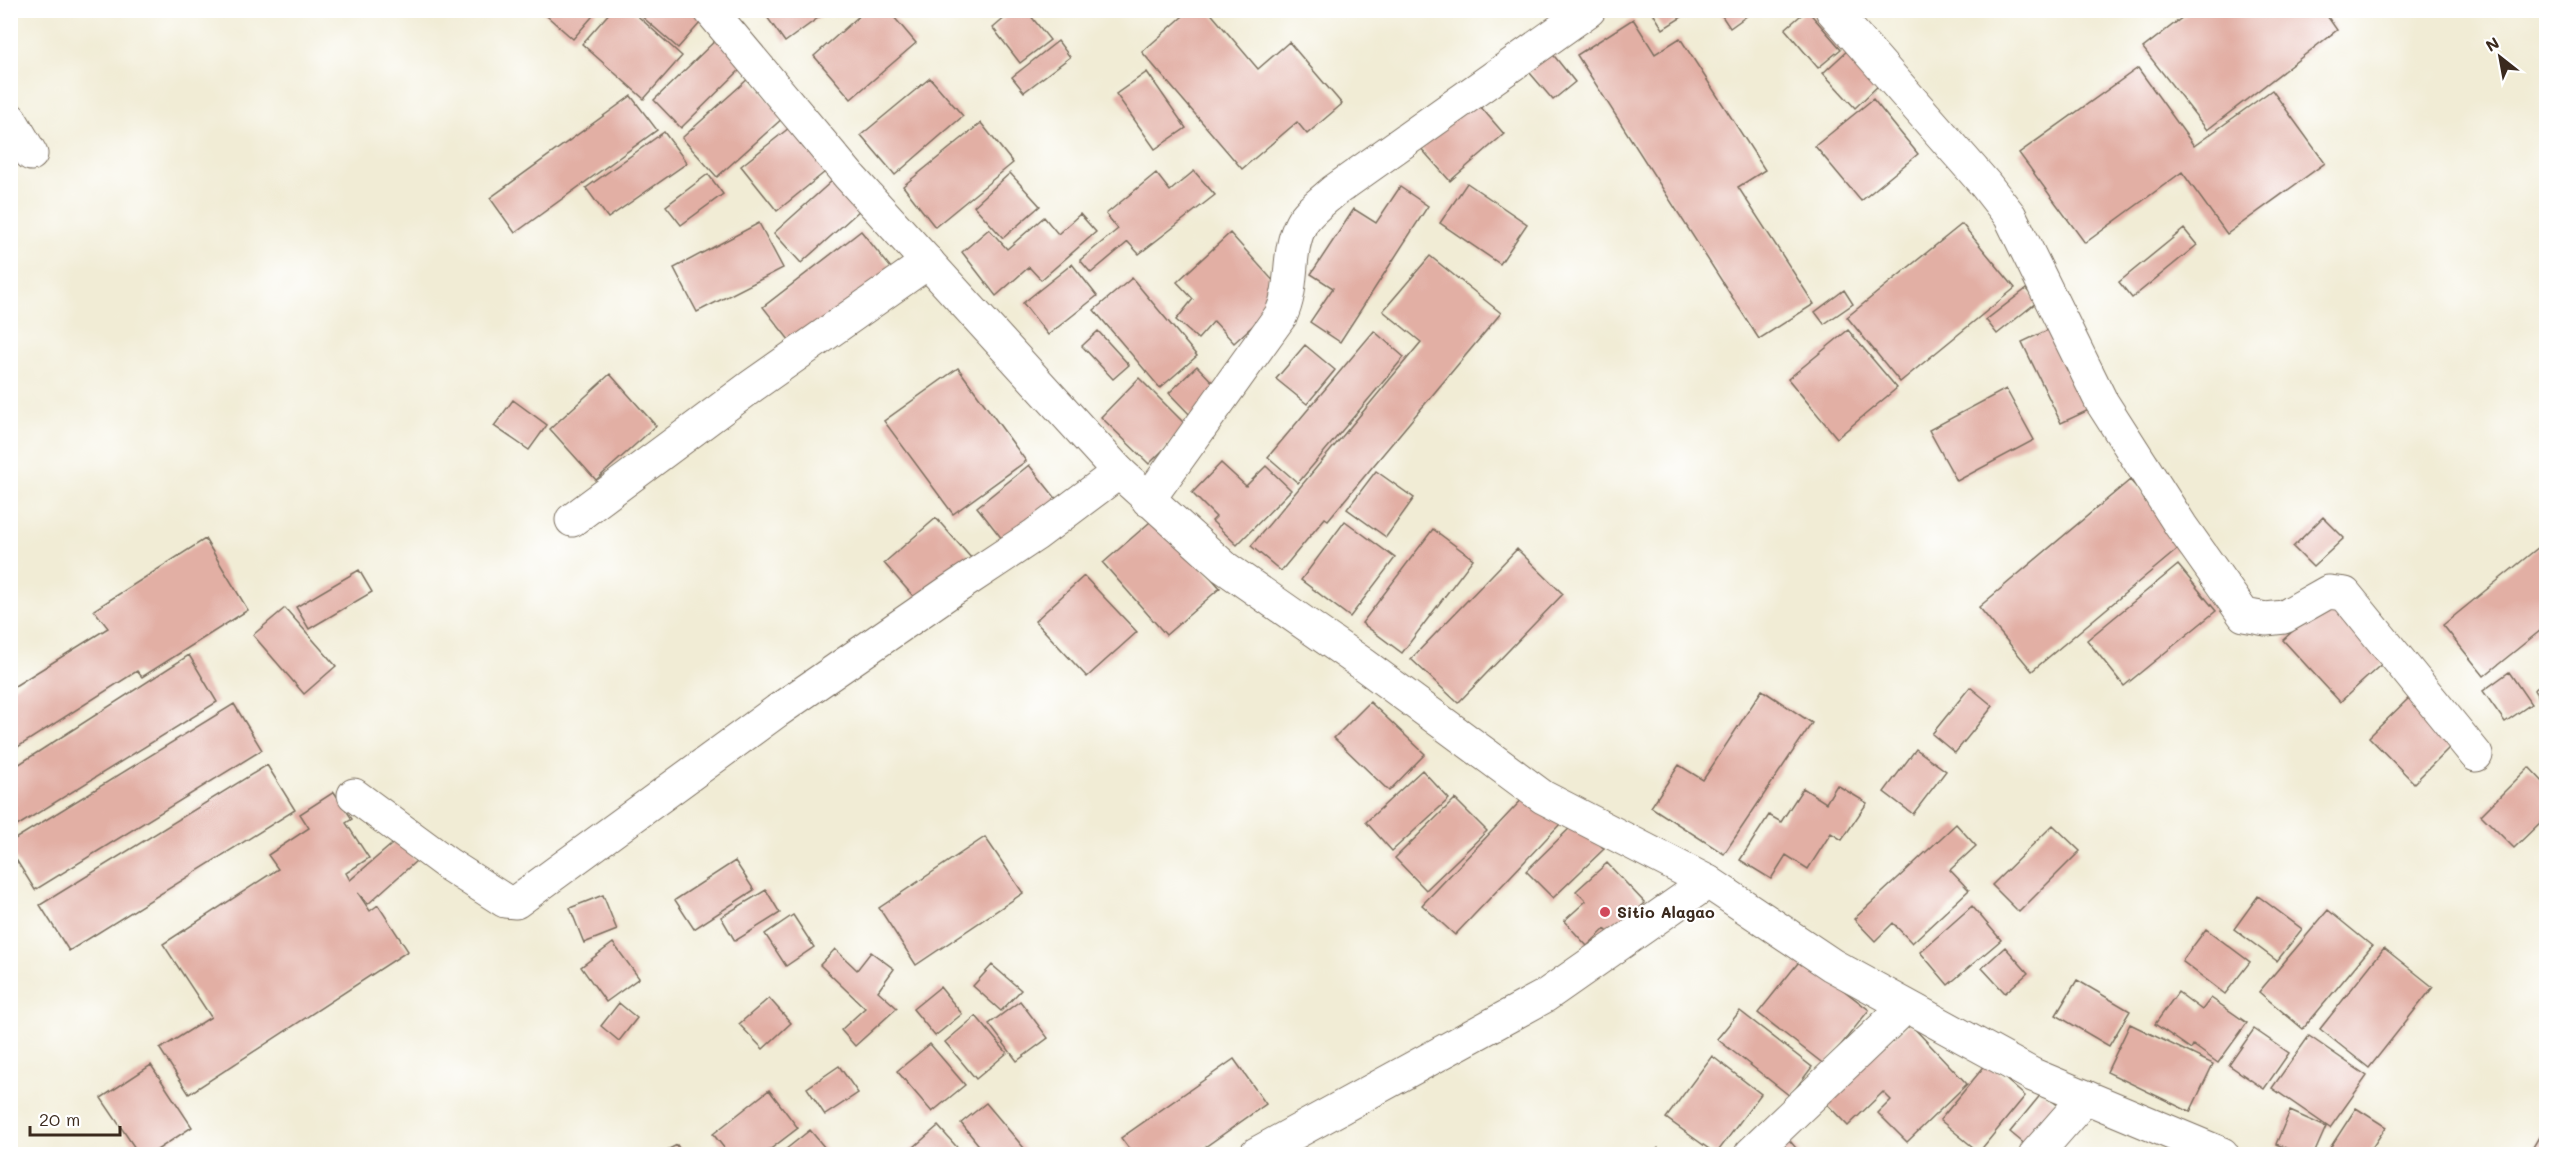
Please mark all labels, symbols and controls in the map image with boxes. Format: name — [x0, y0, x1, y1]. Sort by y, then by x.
north arrow — [2470, 27, 2530, 87]
text: N — [2481, 32, 2503, 56]
place label: Sitio Alagao — [1617, 901, 1715, 922]
marker: Sitio Alagao — [1598, 905, 1612, 919]
scale bar — [30, 1099, 120, 1137]
text: 20 m — [39, 1107, 80, 1131]

